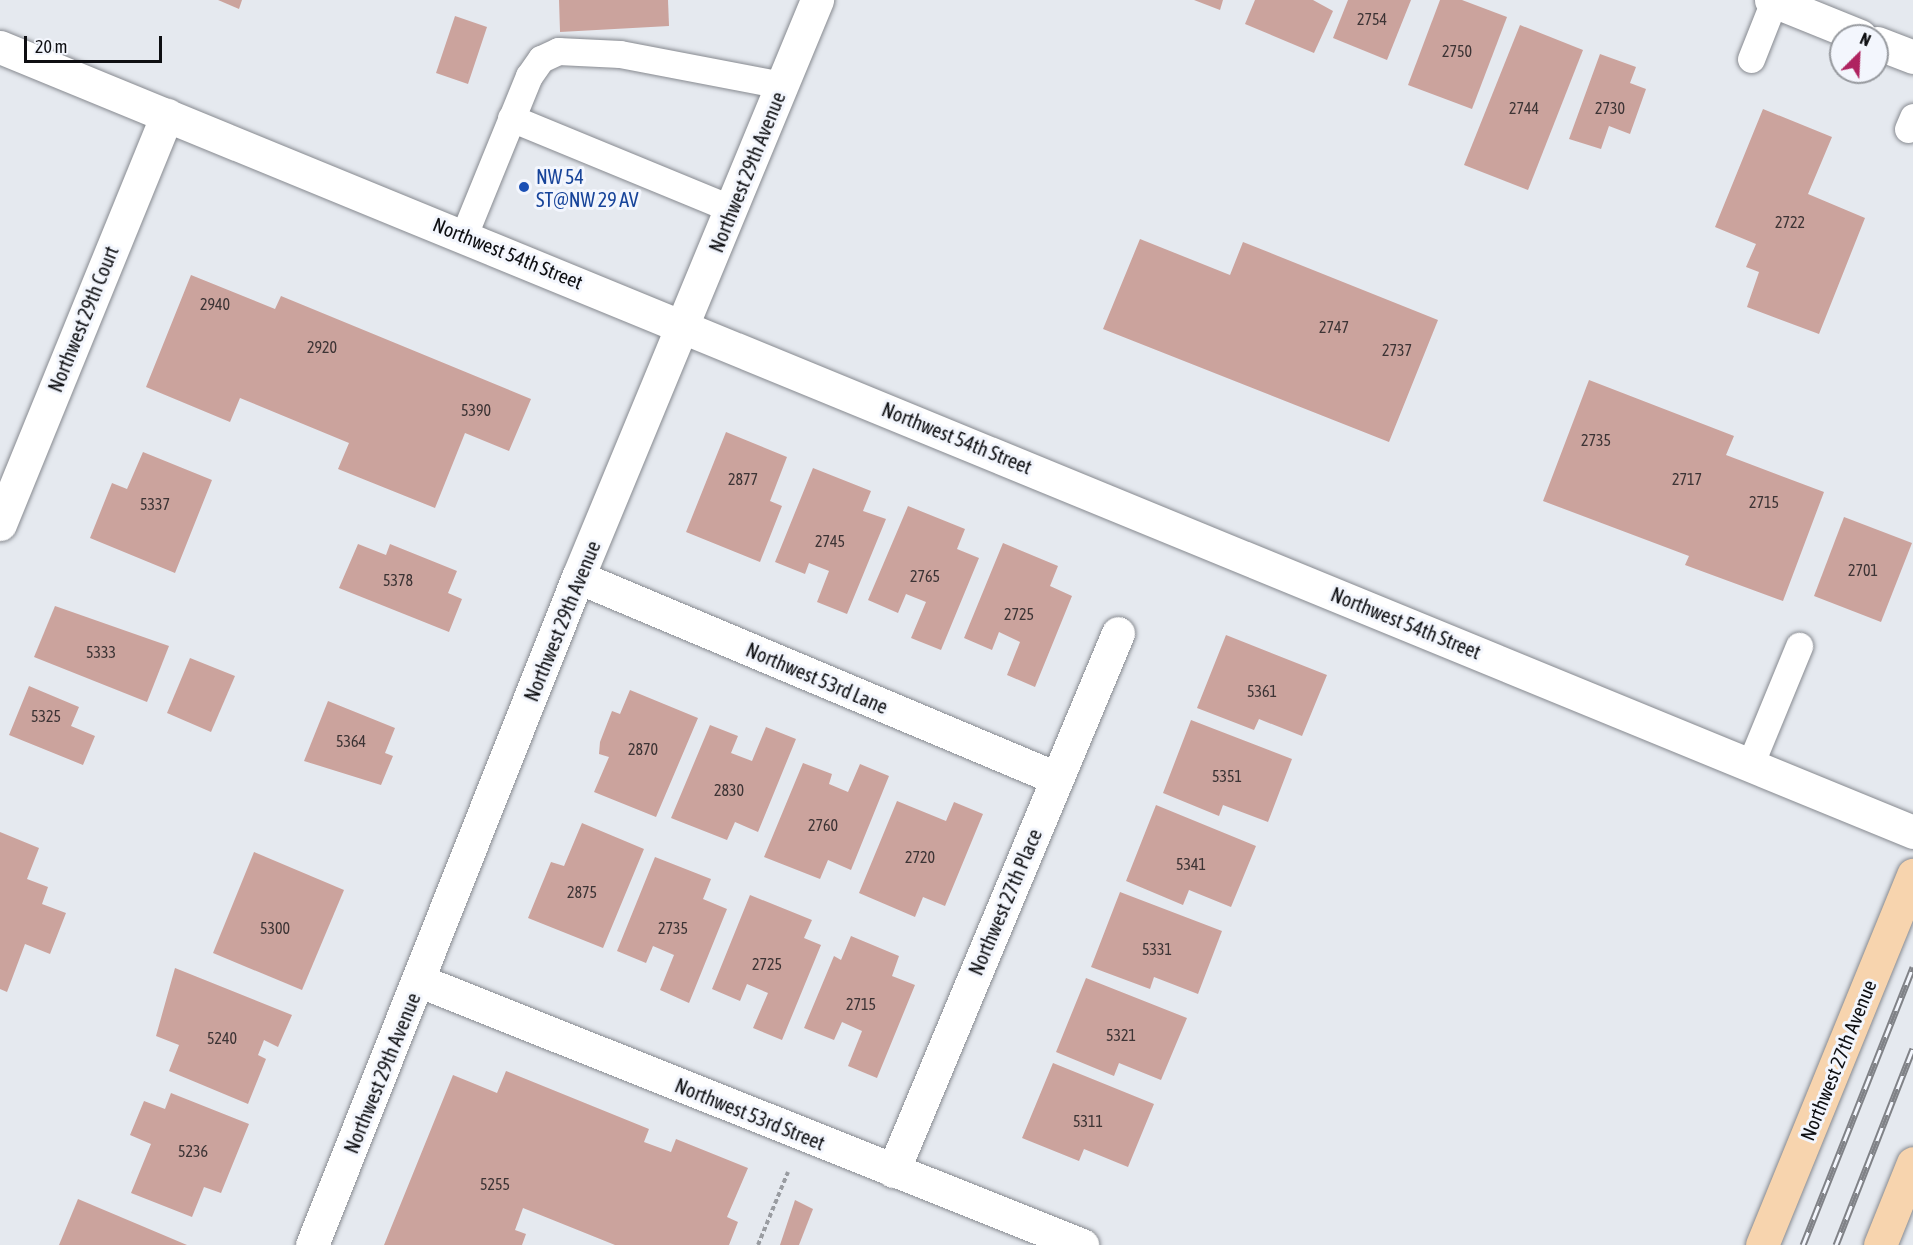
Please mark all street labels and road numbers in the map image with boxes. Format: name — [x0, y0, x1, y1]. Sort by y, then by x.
street label: Northwest 29th Avenue — [704, 88, 790, 256]
street label: Northwest 54th Street — [430, 212, 586, 294]
street label: Northwest 29th Court — [43, 243, 123, 395]
street label: Northwest 54th Street — [879, 397, 1035, 479]
street label: Northwest 29th Avenue — [519, 537, 605, 705]
street label: Northwest 54th Street — [1328, 582, 1484, 664]
street label: Northwest 53rd Lane — [743, 637, 891, 719]
street label: Northwest 27th Place — [963, 825, 1047, 979]
street label: Northwest 27th Avenue — [1795, 976, 1881, 1144]
street label: Northwest 29th Avenue — [339, 989, 425, 1157]
street label: Northwest 53rd Street — [672, 1073, 828, 1155]

